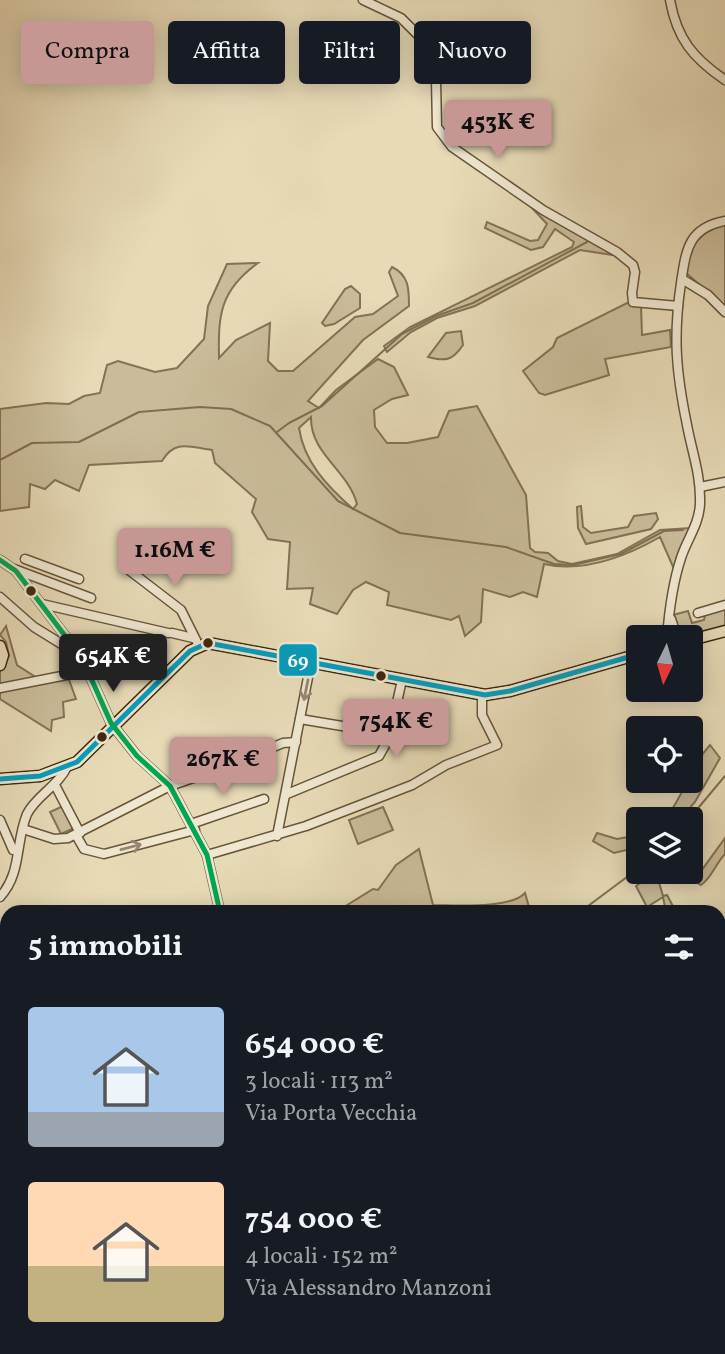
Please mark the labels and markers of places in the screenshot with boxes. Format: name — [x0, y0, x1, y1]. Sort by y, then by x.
pin: 453K € — [441, 100, 555, 160]
pin: 1.16M € — [110, 528, 240, 588]
unlabelled marker — [24, 584, 38, 598]
pin: 654K € — [56, 634, 170, 694]
unlabelled marker — [201, 636, 215, 650]
unlabelled marker — [374, 669, 388, 683]
pin: 754K € — [339, 700, 453, 759]
unlabelled marker — [95, 730, 109, 744]
pin: 267K € — [166, 738, 280, 797]

